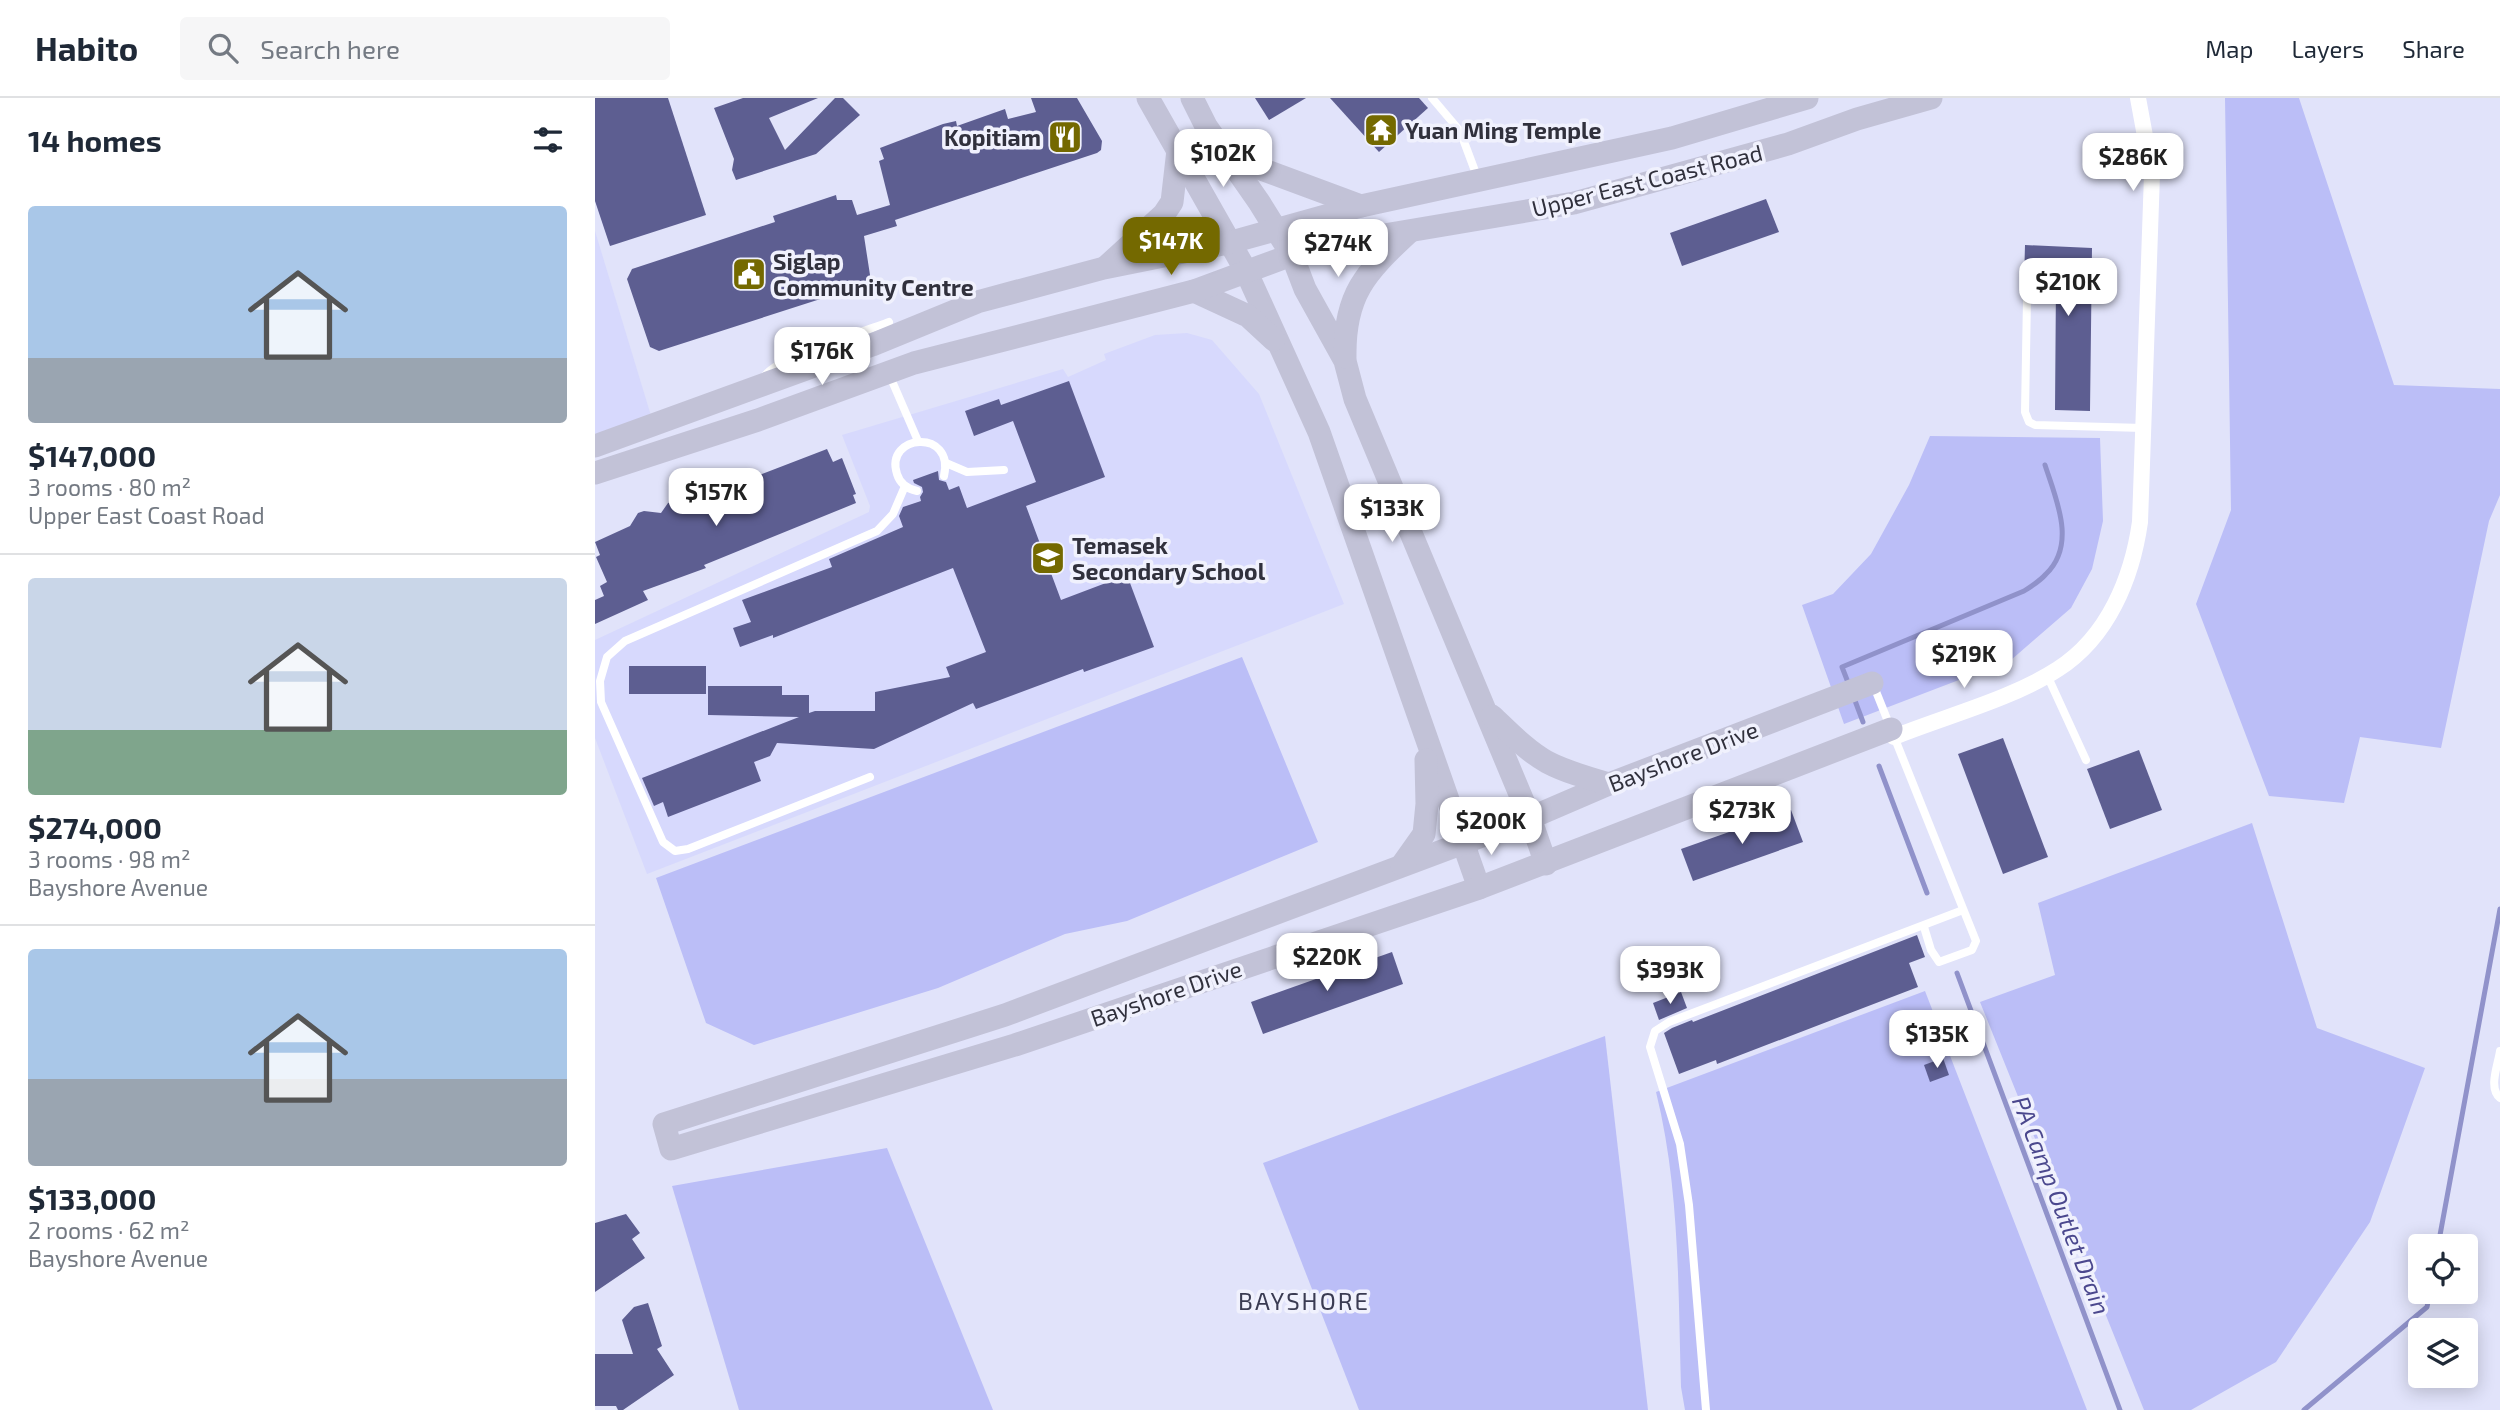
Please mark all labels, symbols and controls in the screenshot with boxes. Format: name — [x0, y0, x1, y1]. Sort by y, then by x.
search box — [180, 17, 670, 80]
text: Habito — [35, 28, 138, 68]
icon: search — [204, 29, 242, 67]
text: Search here — [260, 33, 400, 64]
text: Map — [2205, 34, 2253, 63]
text: Layers — [2291, 34, 2364, 63]
text: Share — [2402, 34, 2465, 63]
temple icon: Yuan Ming Temple — [1362, 111, 1400, 149]
place label: Yuan Ming Temple — [1405, 116, 1602, 144]
restaurant icon: Kopitiam — [1046, 118, 1084, 156]
icon: filters — [529, 121, 567, 159]
text: 14 homes — [28, 122, 162, 158]
place label: Kopitiam — [944, 123, 1041, 151]
pin: $102K — [1174, 130, 1272, 189]
pin: $286K — [2084, 134, 2182, 193]
text: $102K — [1190, 138, 1256, 166]
street label: Upper East Coast Road — [1529, 138, 1765, 222]
text: $286K — [2098, 142, 2168, 170]
pin: $147K — [1122, 218, 1220, 277]
pin: $274K — [1289, 220, 1387, 279]
text: $147K — [1139, 226, 1203, 254]
text: $274K — [1304, 228, 1372, 256]
place label: Siglap Community Centre — [773, 247, 974, 301]
icon: home — [235, 252, 361, 378]
public building icon: Siglap Community Centre — [730, 255, 768, 293]
pin: $210K — [2019, 258, 2117, 318]
text: $210K — [2035, 267, 2101, 295]
pin: $176K — [773, 328, 871, 387]
text: $176K — [790, 336, 854, 364]
text: $147,000 — [28, 437, 156, 473]
pin: $157K — [667, 468, 765, 528]
text: 3 rooms · 80 m² — [28, 473, 191, 501]
text: $157K — [685, 477, 747, 505]
pin: $133K — [1343, 484, 1441, 544]
text: $133K — [1360, 493, 1424, 521]
text: Upper East Coast Road — [28, 501, 265, 529]
place label: Temasek Secondary School — [1072, 531, 1266, 585]
school or university icon: Temasek Secondary School — [1029, 539, 1067, 577]
icon: home — [235, 624, 361, 750]
pin: $219K — [1915, 630, 2013, 690]
text: $219K — [1932, 639, 1996, 667]
street label: Bayshore Drive — [1604, 715, 1762, 797]
pin: $273K — [1693, 786, 1791, 846]
text: $273K — [1709, 795, 1775, 823]
pin: $200K — [1442, 798, 1540, 857]
text: $200K — [1456, 806, 1526, 834]
text: $274,000 — [28, 809, 162, 845]
text: 3 rooms · 98 m² — [28, 845, 190, 873]
text: Bayshore Avenue — [28, 873, 208, 901]
pin: $220K — [1278, 934, 1376, 993]
text: $220K — [1292, 942, 1362, 970]
pin: $393K — [1621, 946, 1719, 1006]
street label: Bayshore Drive — [1087, 954, 1245, 1032]
text: $393K — [1636, 955, 1704, 983]
icon: home — [235, 995, 361, 1121]
pin: $135K — [1888, 1010, 1986, 1070]
text: $135K — [1905, 1019, 1969, 1047]
water label: PA Camp Outlet Drain — [2007, 1092, 2117, 1318]
text: $133,000 — [28, 1180, 156, 1216]
text: 2 rooms · 62 m² — [28, 1216, 190, 1244]
map controls — [2408, 1234, 2478, 1388]
button: locate — [2408, 1234, 2478, 1304]
text: Bayshore Avenue — [28, 1244, 208, 1272]
district label: BAYSHORE — [1238, 1286, 1370, 1315]
button: layers — [2408, 1318, 2478, 1388]

